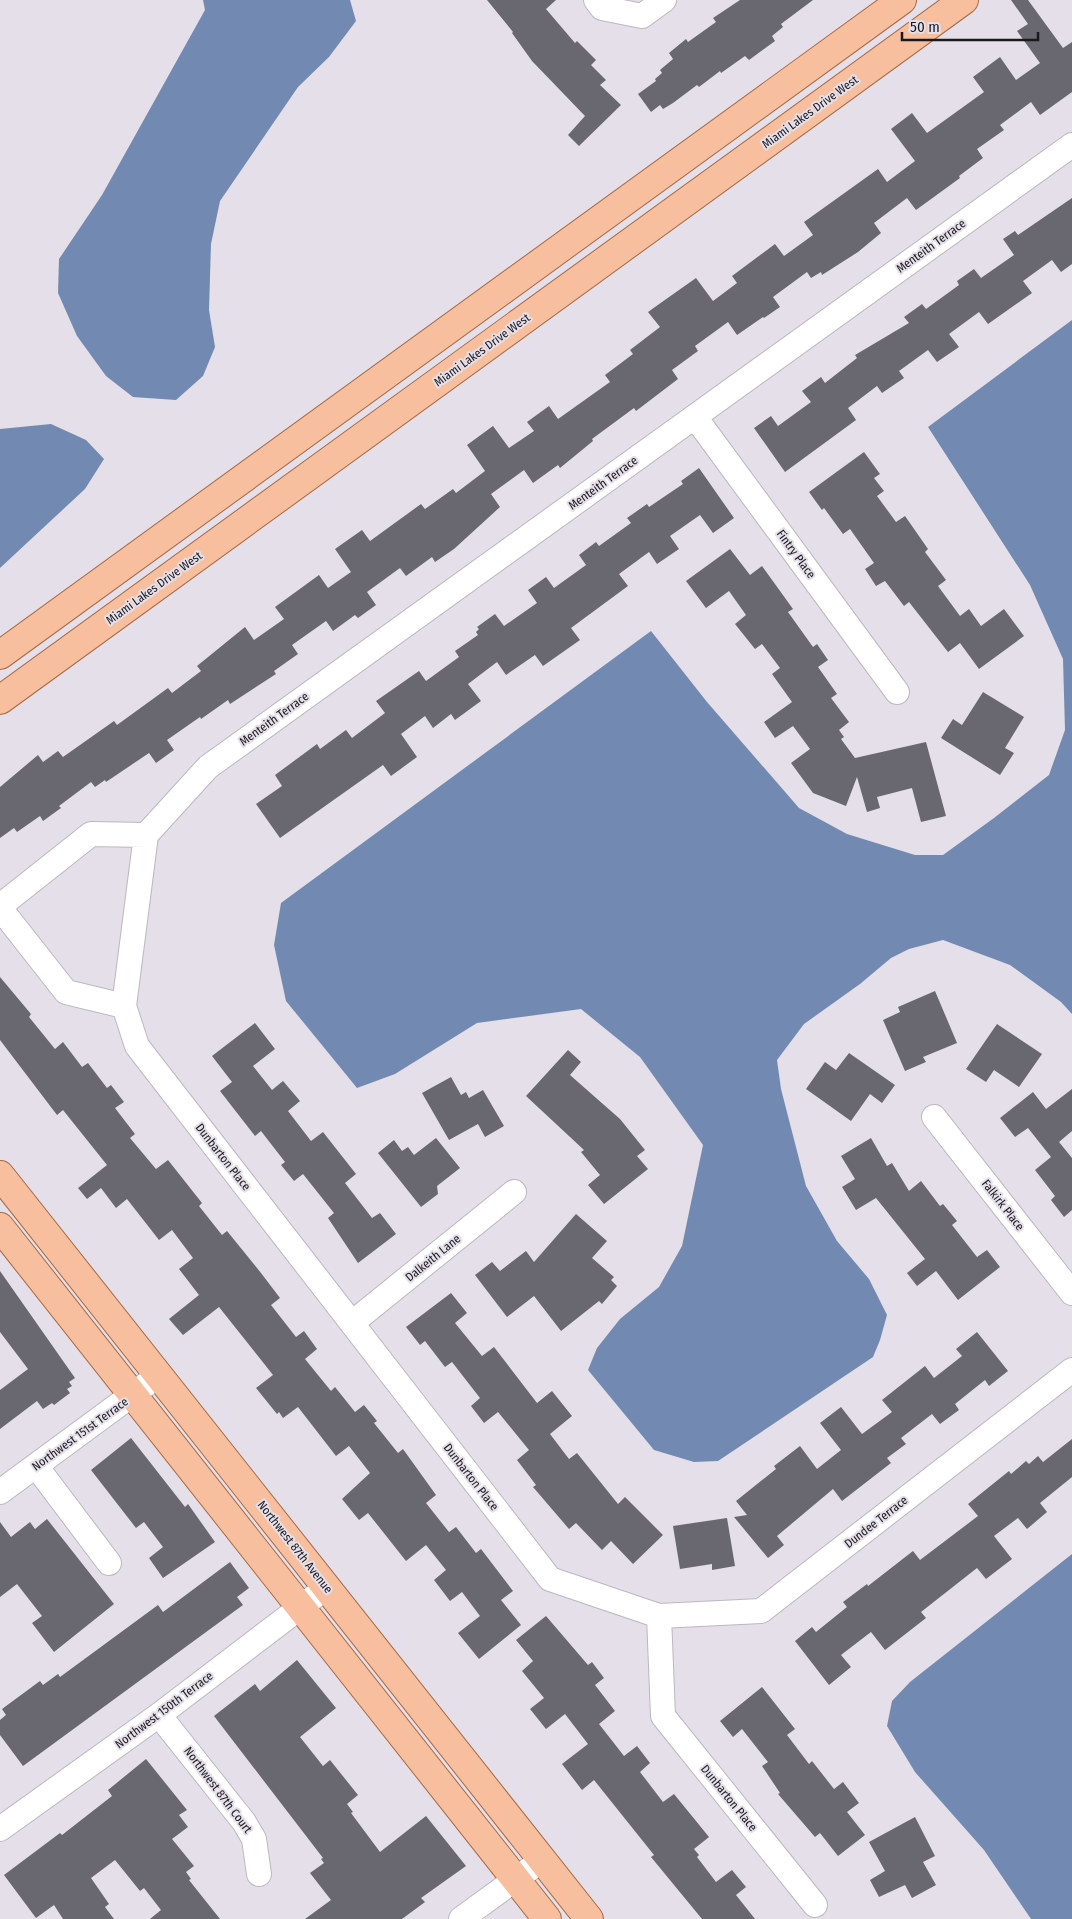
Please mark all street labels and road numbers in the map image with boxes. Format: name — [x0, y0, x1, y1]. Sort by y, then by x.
street label: Miami Lakes Drive West — [759, 72, 861, 151]
street label: Menteith Terrace — [894, 216, 968, 276]
street label: Miami Lakes Drive West — [431, 310, 533, 389]
street label: Menteith Terrace — [566, 453, 640, 513]
street label: Fintry Place — [774, 527, 818, 581]
street label: Miami Lakes Drive West — [103, 548, 205, 627]
street label: Menteith Terrace — [237, 689, 311, 749]
street label: Dunbarton Place — [193, 1121, 254, 1193]
street label: Falkirk Place — [979, 1177, 1027, 1233]
street label: Dalkeith Lane — [403, 1232, 463, 1284]
street label: Northwest 151st Terrace — [29, 1394, 131, 1474]
street label: Dunbarton Place — [441, 1441, 502, 1513]
street label: Dundee Terrace — [842, 1493, 910, 1551]
street label: Northwest 87th Avenue — [255, 1498, 336, 1596]
street label: Northwest 150th Terrace — [112, 1669, 216, 1751]
street label: Northwest 87th Court — [181, 1744, 255, 1836]
street label: Dunbarton Place — [698, 1762, 760, 1834]

